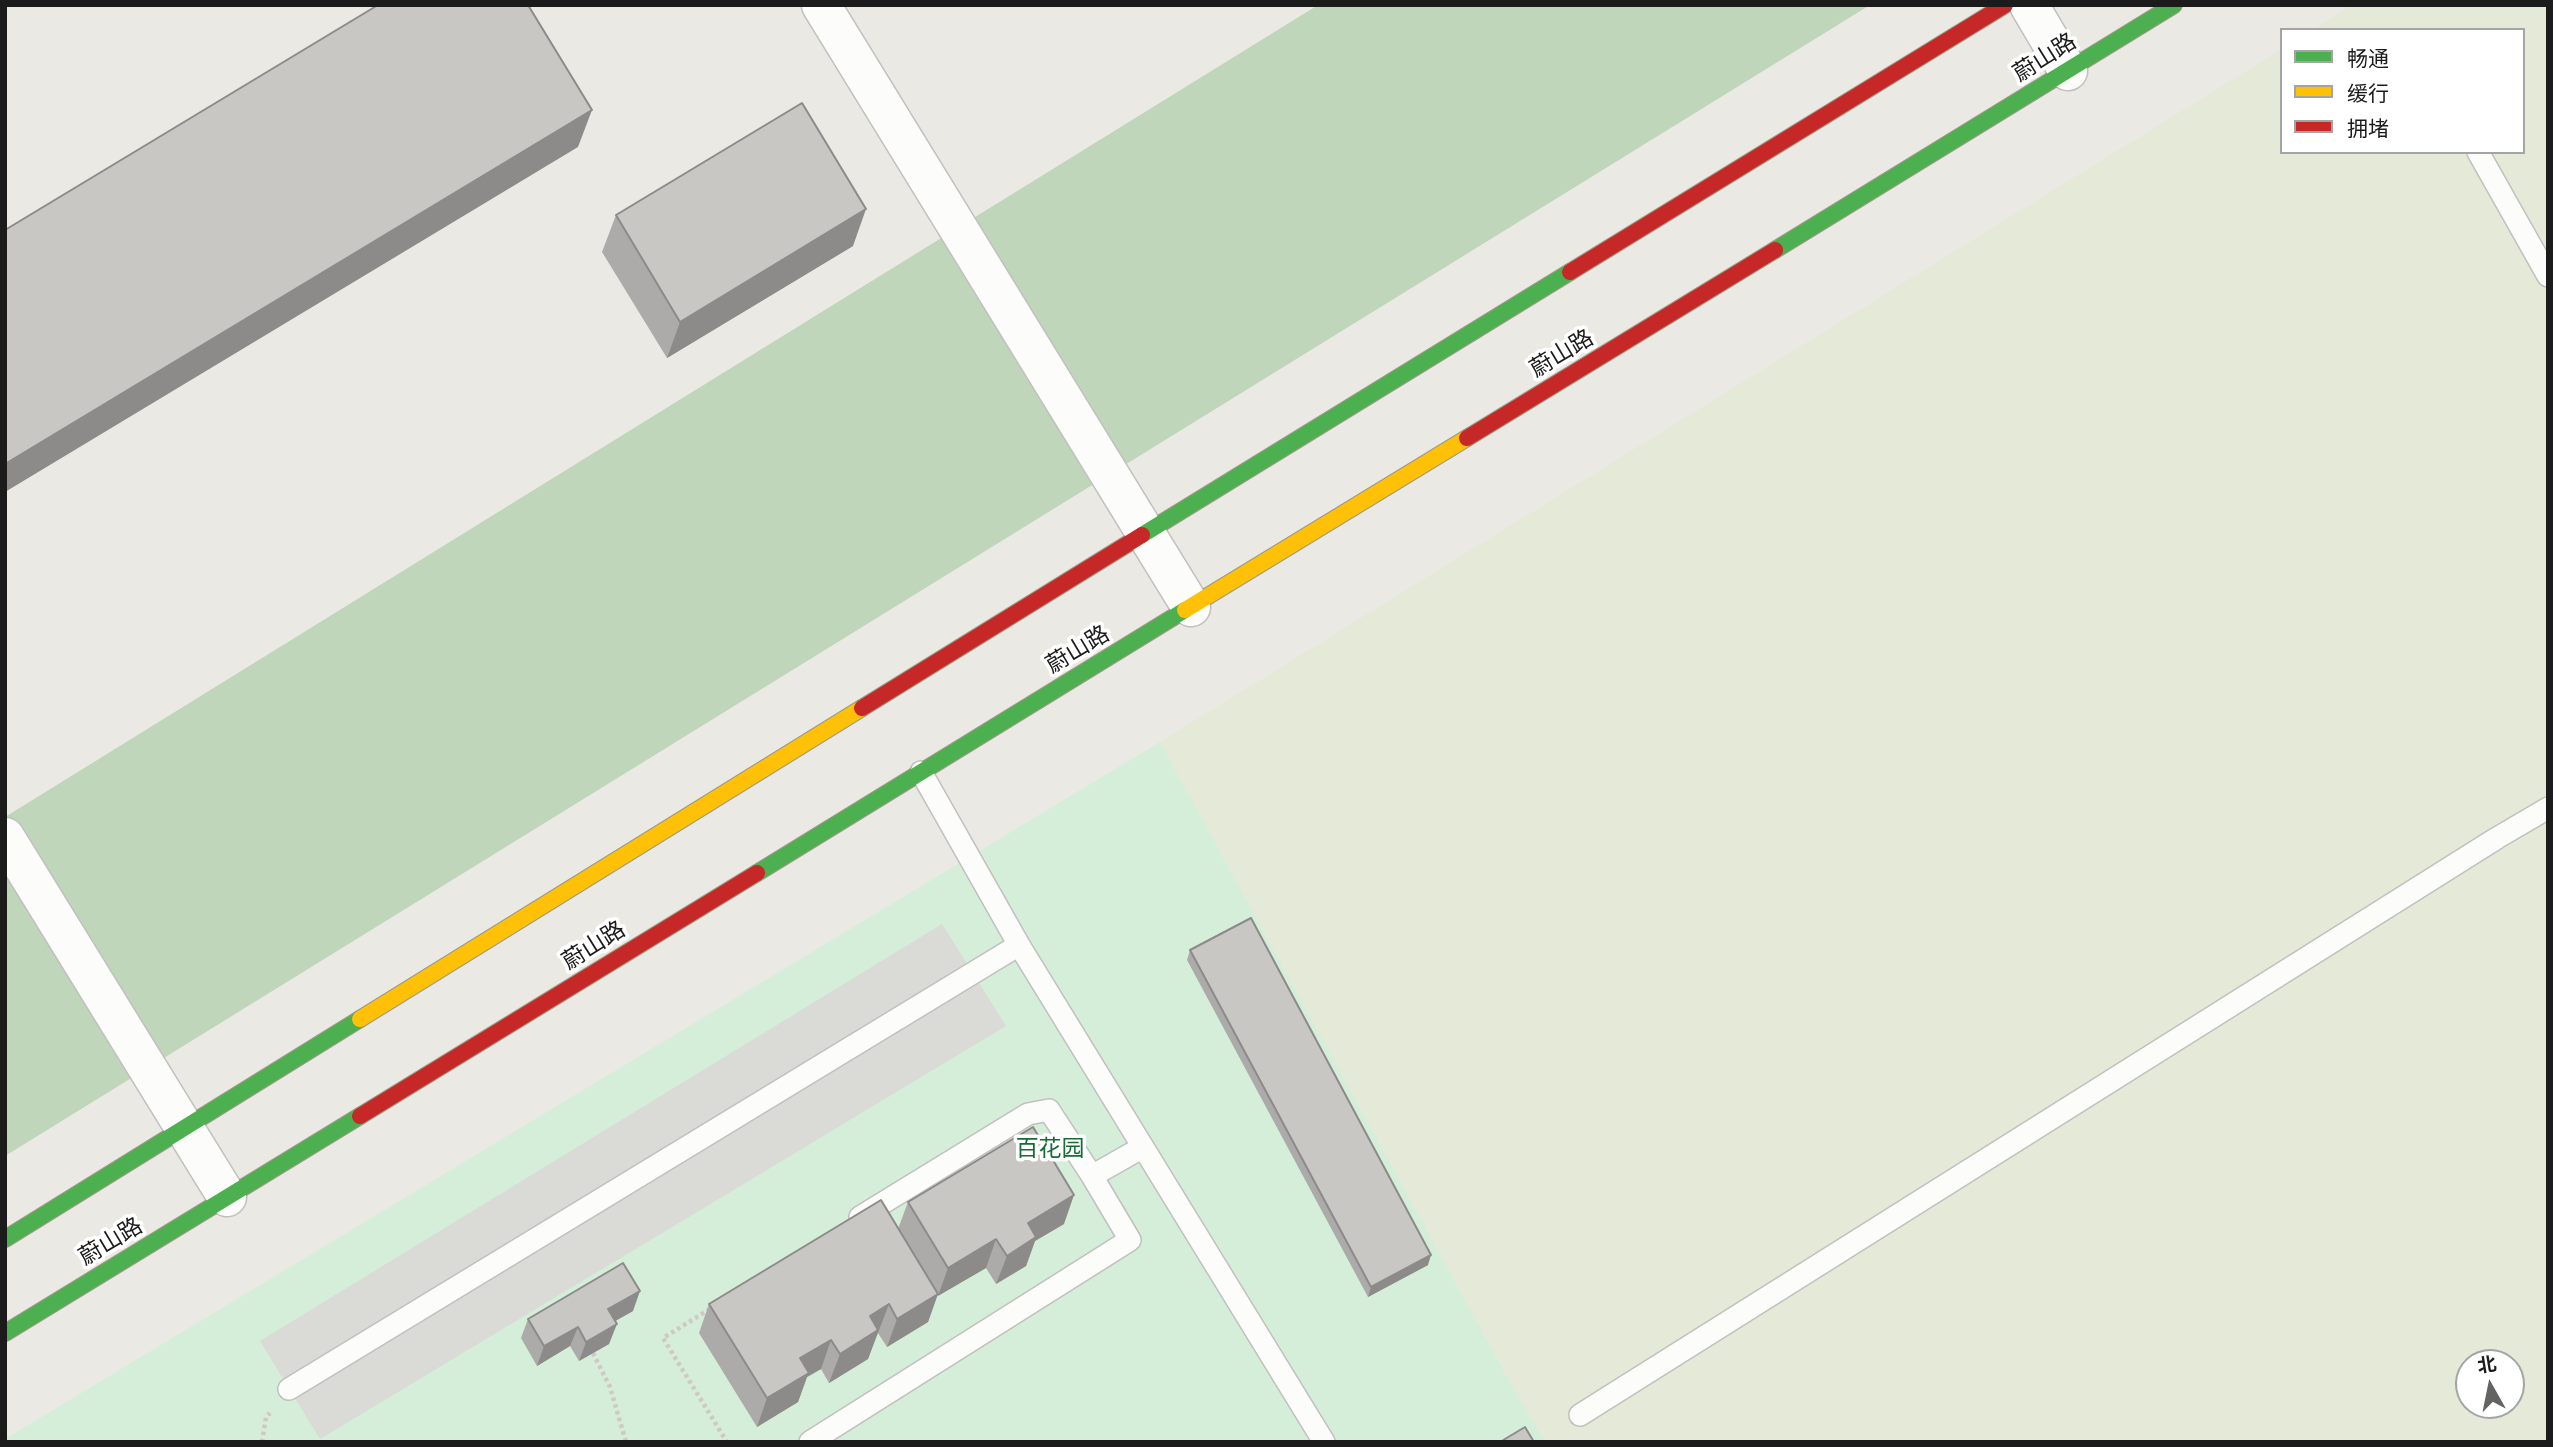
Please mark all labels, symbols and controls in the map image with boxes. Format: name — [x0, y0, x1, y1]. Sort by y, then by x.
street label: 蔚山路 — [2008, 28, 2082, 88]
legend — [2280, 28, 2525, 154]
text: 畅通 — [2347, 46, 2389, 71]
text: 缓行 — [2347, 81, 2389, 106]
text: 拥堵 — [2347, 116, 2389, 141]
street label: 蔚山路 — [1525, 324, 1599, 384]
street label: 蔚山路 — [1041, 620, 1115, 680]
street label: 蔚山路 — [557, 916, 631, 976]
park label: 百花园 — [1016, 1135, 1084, 1163]
street label: 蔚山路 — [74, 1212, 148, 1272]
north arrow — [2455, 1349, 2525, 1419]
text: 北 — [2476, 1352, 2498, 1378]

